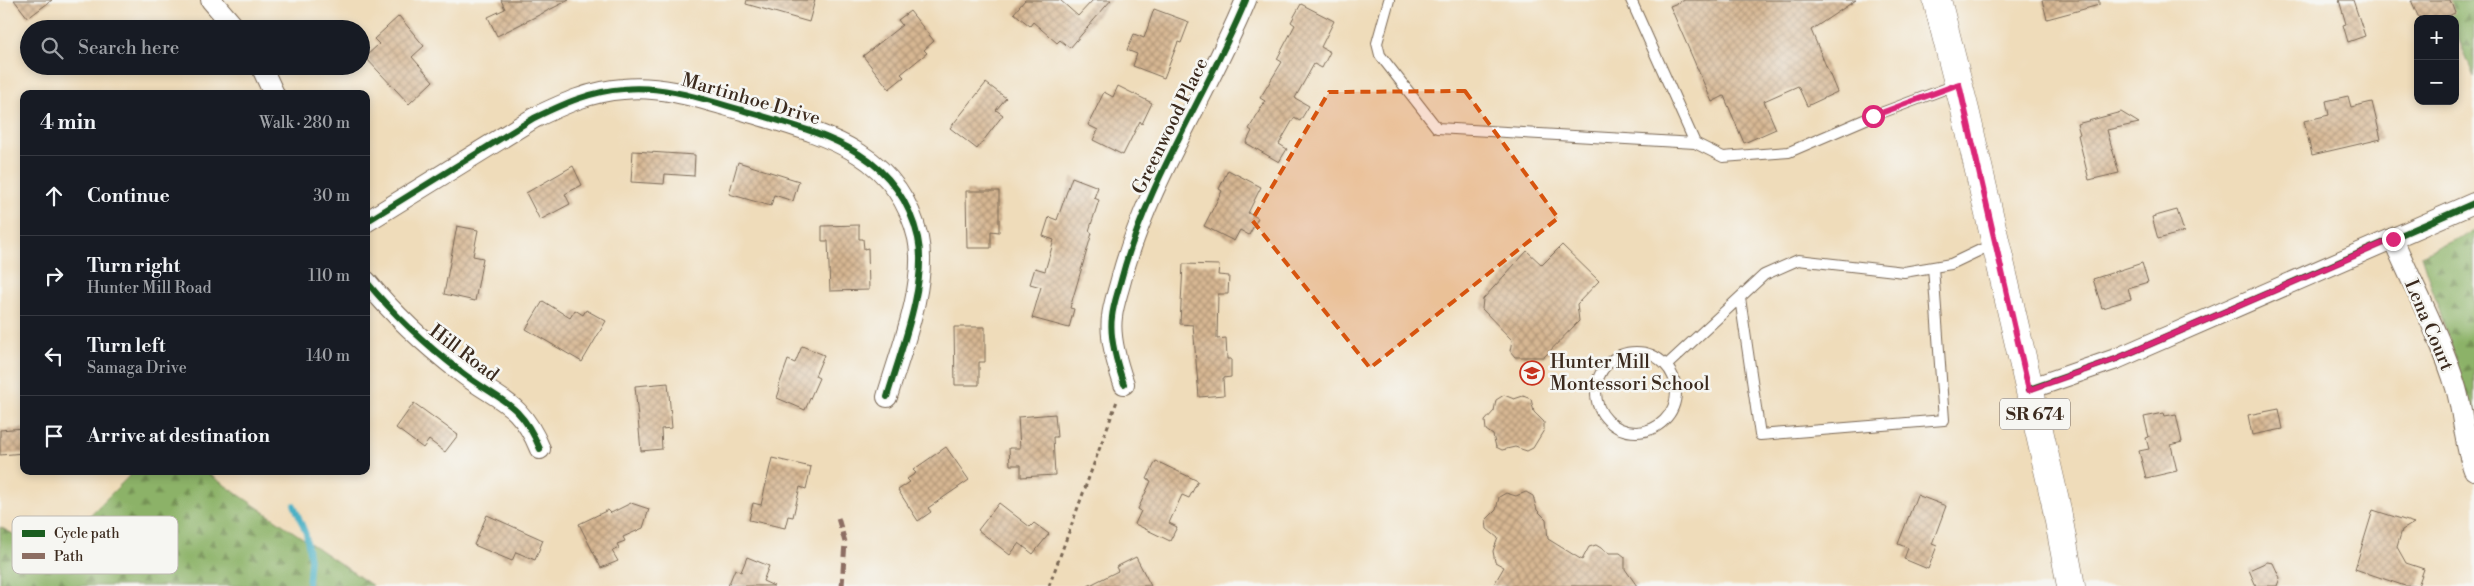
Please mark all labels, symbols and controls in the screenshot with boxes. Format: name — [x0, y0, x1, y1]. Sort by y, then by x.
map controls — [2414, 15, 2459, 105]
button: + — [2414, 15, 2459, 60]
search box — [20, 20, 370, 75]
icon: search — [38, 34, 66, 62]
text: Search here — [78, 36, 179, 60]
street label: Greenwood Place — [1127, 54, 1213, 198]
button: − — [2414, 60, 2459, 105]
street label: Martinhoe Drive — [679, 68, 823, 130]
route start — [1862, 105, 1885, 128]
text: 4 min — [40, 110, 96, 136]
text: Walk · 280 m — [259, 113, 350, 133]
icon: ahead — [40, 182, 68, 210]
text: Continue — [87, 184, 170, 208]
text: 30 m — [313, 186, 350, 206]
route end — [2382, 228, 2405, 251]
text: Turn right — [87, 254, 180, 278]
icon: right — [40, 262, 68, 290]
text: 110 m — [308, 266, 350, 286]
street label: Lena Court — [2399, 276, 2459, 375]
text: Hunter Mill Road — [87, 278, 212, 298]
street label: Hill Road — [425, 319, 504, 387]
text: Turn left — [87, 334, 166, 358]
icon: left — [40, 342, 68, 370]
text: 140 m — [306, 346, 350, 366]
place label: Hunter Mill Montessori School — [1550, 350, 1710, 396]
text: Samaga Drive — [87, 358, 187, 378]
school or university icon: Hunter Mill Montessori School — [1519, 360, 1545, 386]
road number: SR 674 — [2000, 398, 2070, 429]
icon: arrive — [40, 422, 68, 450]
text: Arrive at destination — [87, 424, 270, 448]
legend — [12, 516, 178, 574]
text: Cycle path — [54, 525, 120, 543]
text: Path — [54, 548, 84, 566]

